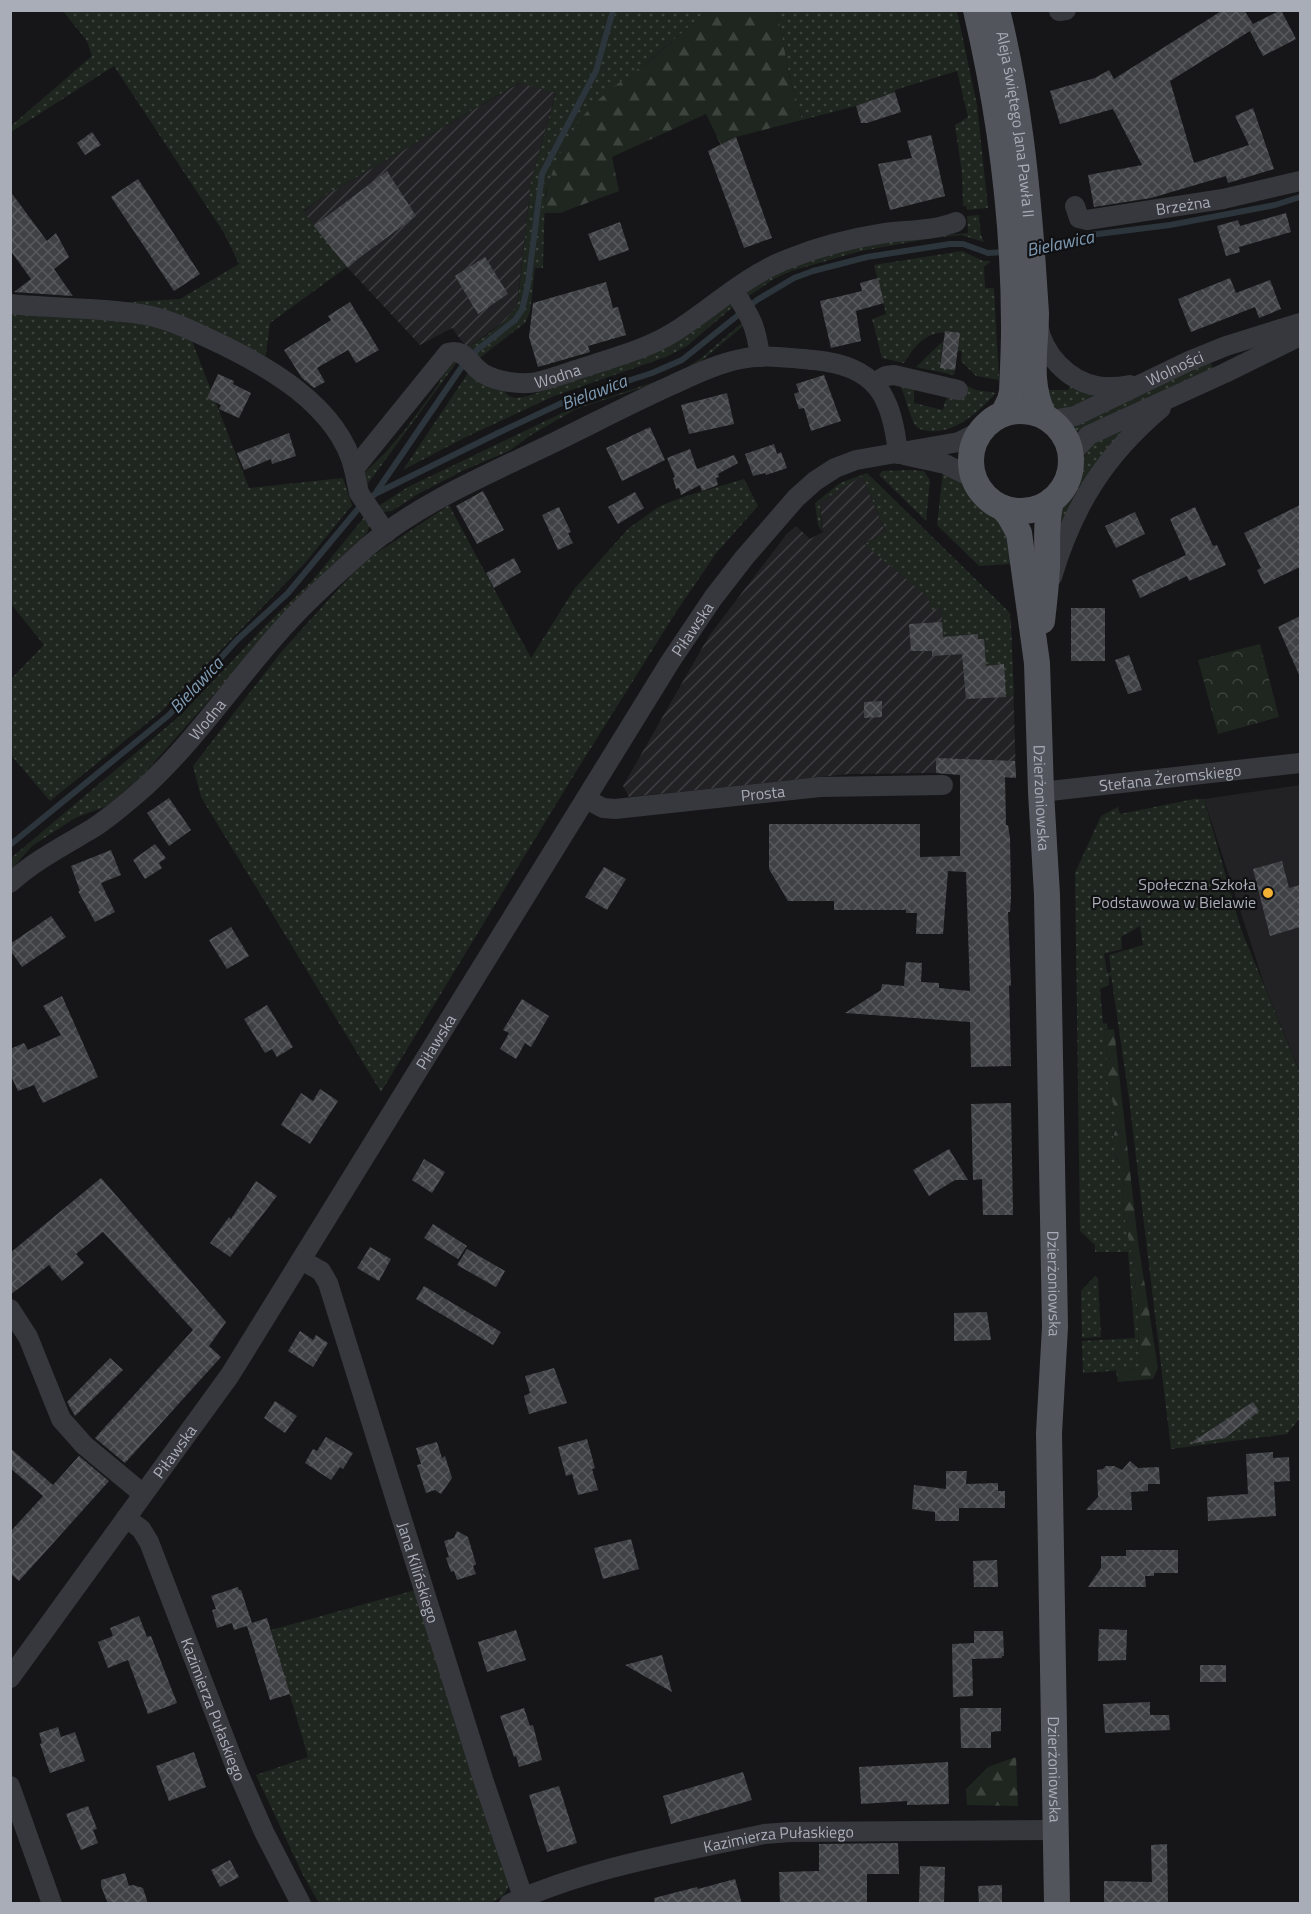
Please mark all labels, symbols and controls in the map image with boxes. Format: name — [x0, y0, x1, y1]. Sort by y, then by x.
street label: Aleja świętego Jana Pawła II — [990, 29, 1041, 219]
street label: Brzeżna — [1154, 189, 1212, 221]
water label: Bielawica — [1024, 222, 1097, 263]
street label: Wolności — [1142, 344, 1207, 392]
street label: Wodna — [532, 357, 584, 394]
water label: Bielawica — [557, 367, 632, 417]
street label: Piławska — [665, 597, 719, 661]
water label: Bielawica — [163, 650, 230, 719]
street label: Wodna — [183, 693, 232, 745]
street label: Dzierżoniowska — [1028, 744, 1056, 852]
street label: Stefana Żeromskiego — [1098, 758, 1243, 797]
street label: Prosta — [739, 779, 786, 807]
place label: Społeczna Szkoła Podstawowa w Bielawie — [1092, 872, 1256, 914]
marker: Społeczna Szkoła Podstawowa w Bielawie — [1261, 886, 1275, 900]
street label: Piławska — [409, 1009, 462, 1074]
street label: Dzierżoniowska — [1041, 1230, 1067, 1337]
street label: Piławska — [147, 1420, 202, 1483]
street label: Jana Kilińskiego — [391, 1519, 446, 1626]
street label: Kazimierza Pułaskiego — [175, 1634, 252, 1785]
street label: Dzierżoniowska — [1042, 1716, 1068, 1823]
street label: Kazimierza Pułaskiego — [701, 1820, 854, 1859]

